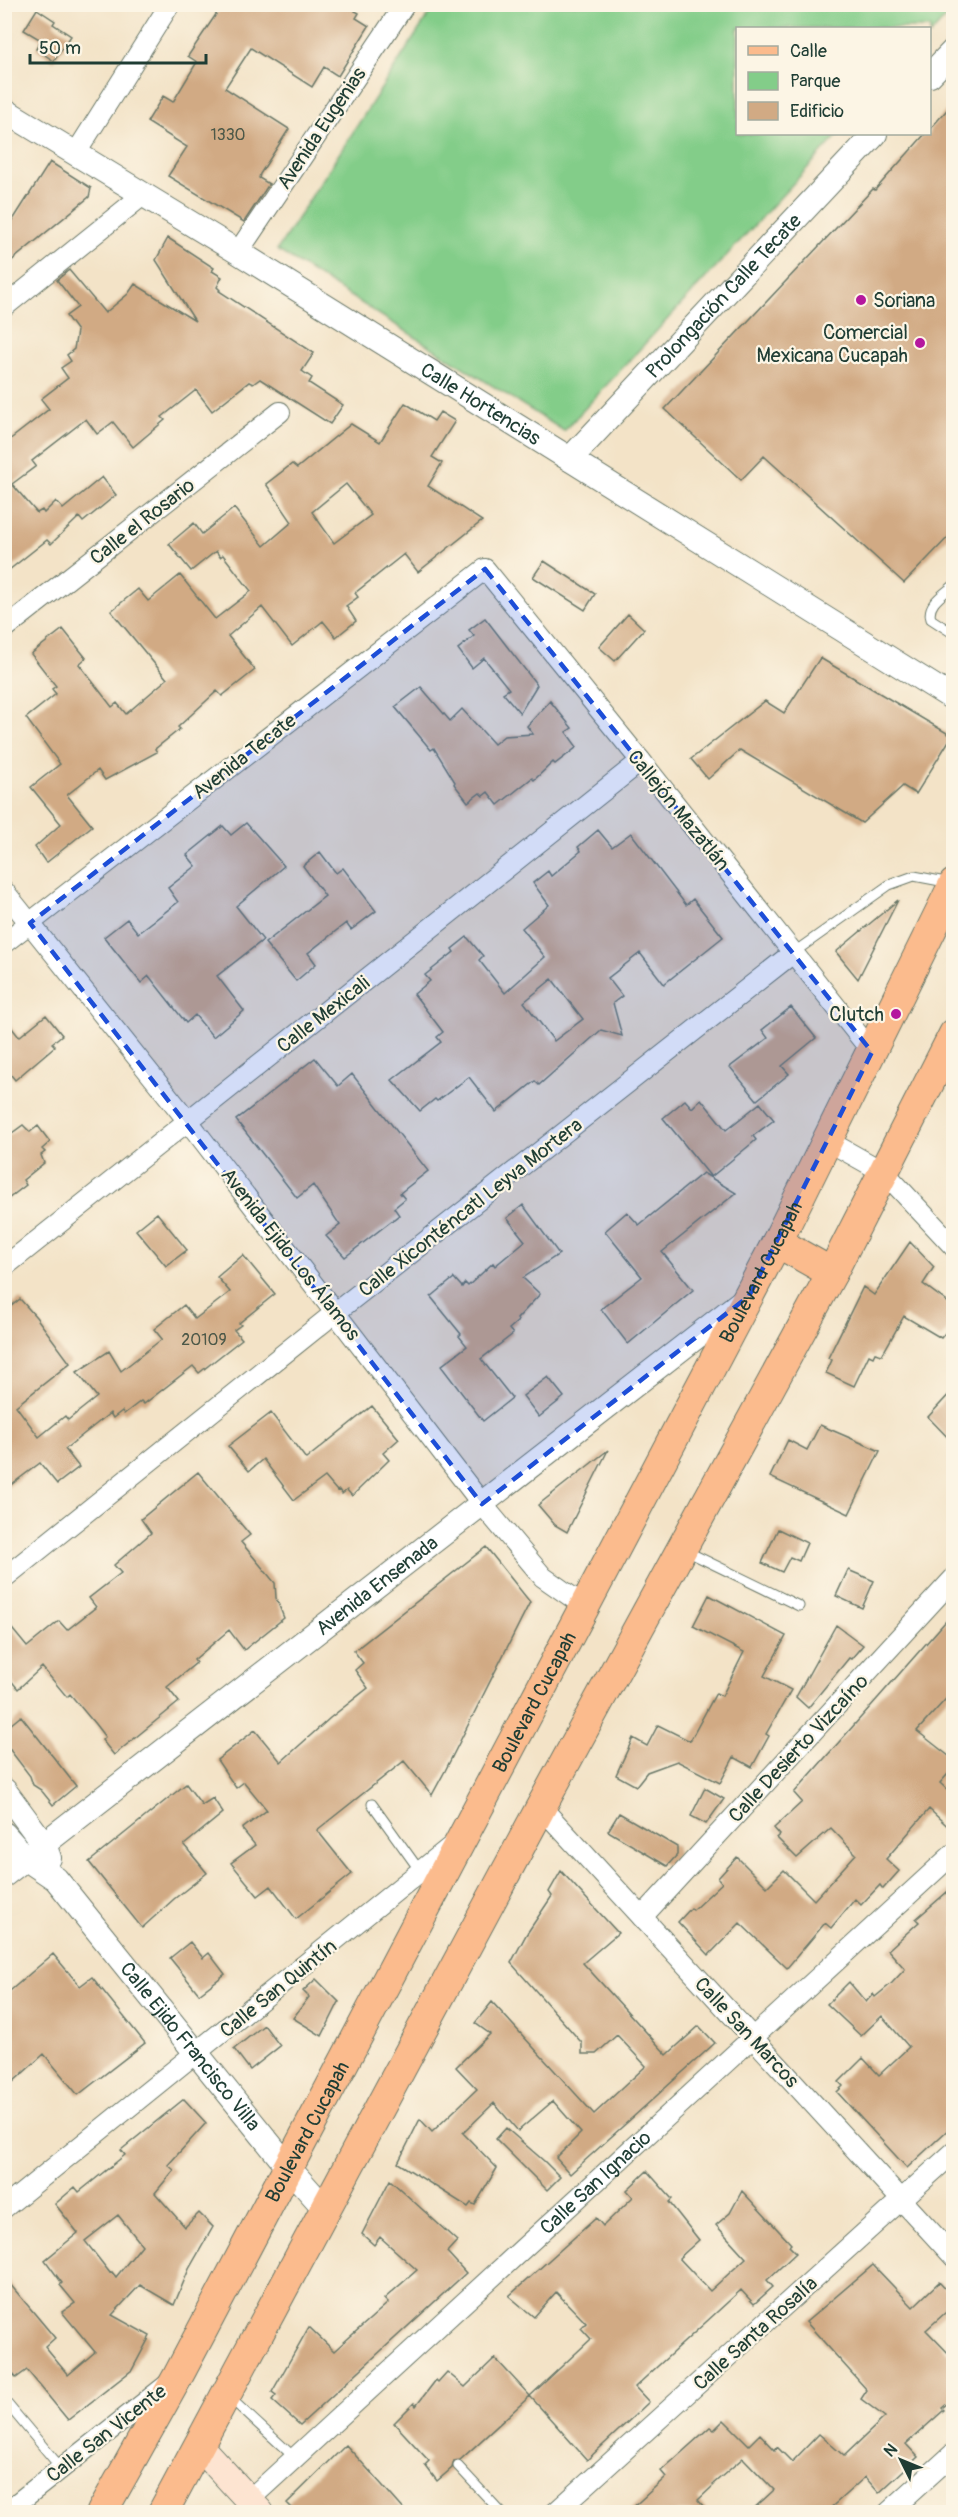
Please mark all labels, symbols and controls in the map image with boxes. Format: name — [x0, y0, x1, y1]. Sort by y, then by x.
scale bar — [30, 27, 206, 65]
legend — [736, 27, 931, 135]
text: 50 m — [39, 37, 81, 60]
text: Calle — [790, 40, 827, 63]
street label: Avenida Eugenias — [271, 63, 371, 194]
text: Parque — [790, 70, 840, 93]
text: Edificio — [790, 100, 844, 123]
house number: 1330 — [210, 125, 246, 145]
street label: Prolongación Calle Tecate — [640, 208, 807, 383]
place label: Soriana — [873, 288, 935, 313]
marker: Soriana — [854, 293, 868, 307]
place label: Comercial Mexicana Cucapah — [756, 320, 908, 368]
marker: Comercial Mexicana Cucapah — [913, 336, 927, 350]
street label: Calle Hortencias — [416, 357, 545, 451]
street label: Calle el Rosario — [85, 473, 200, 570]
street label: Avenida Tecate — [187, 708, 301, 805]
street label: Callejón Mazatlán — [622, 745, 735, 876]
street label: Calle Mexicali — [272, 970, 375, 1058]
place label: Clutch — [829, 1002, 884, 1027]
marker: Clutch — [889, 1007, 903, 1021]
street label: Calle Xiconténcatl Leyva Mortera — [353, 1112, 587, 1303]
street label: Avenida Ejido Los Álamos — [216, 1163, 366, 1346]
street label: Boulevard Cucapah — [714, 1197, 808, 1347]
house number: 20109 — [181, 1330, 227, 1350]
street label: Avenida Ensenada — [311, 1530, 443, 1641]
street label: Boulevard Cucapah — [487, 1627, 582, 1777]
street label: Calle Desierto Vizcaíno — [723, 1669, 874, 1828]
street label: Calle San Quintín — [215, 1934, 342, 2043]
street label: Calle Ejido Francisco Villa — [115, 1957, 266, 2136]
street label: Calle San Marcos — [689, 1972, 804, 2093]
street label: Boulevard Cucapah — [260, 2057, 355, 2207]
street label: Calle San Ignacio — [535, 2125, 657, 2240]
street label: Calle Santa Rosalía — [688, 2271, 823, 2396]
street label: Calle San Vicente — [41, 2379, 171, 2488]
north arrow — [871, 2430, 931, 2490]
text: N — [880, 2440, 902, 2461]

